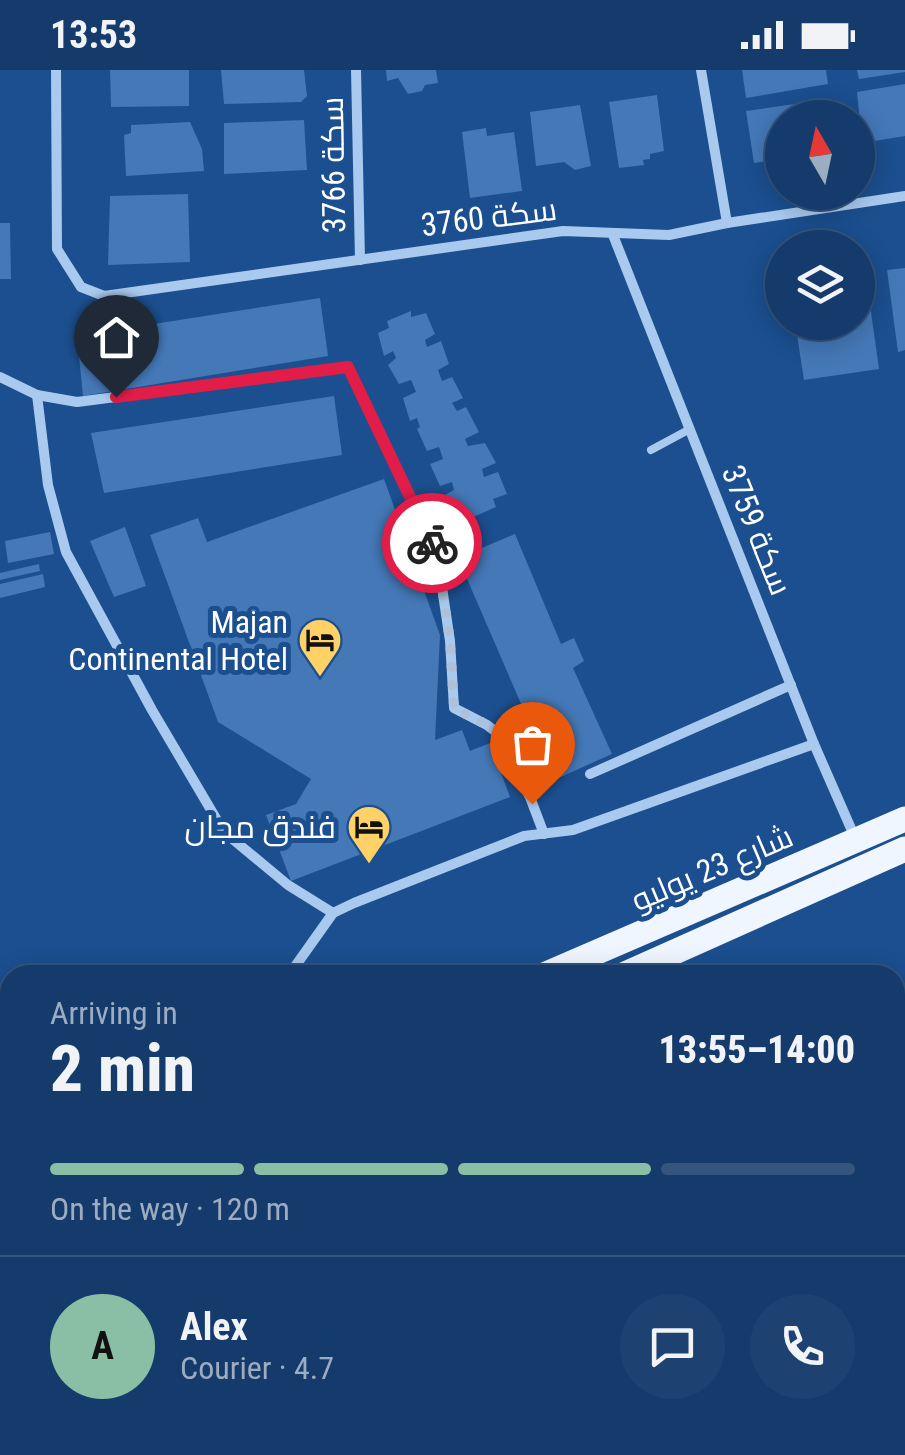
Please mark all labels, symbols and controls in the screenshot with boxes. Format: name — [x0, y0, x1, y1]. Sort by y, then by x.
text: 13:53 — [50, 13, 137, 57]
street label: سكة 3766 — [313, 96, 353, 234]
north arrow — [765, 100, 875, 210]
map controls — [765, 100, 875, 340]
street label: سكة 3760 — [419, 190, 559, 244]
button: layers — [765, 230, 875, 340]
pin — [74, 295, 159, 398]
icon: home — [89, 310, 144, 365]
street label: سكة 3759 — [714, 460, 800, 600]
courier — [382, 493, 482, 593]
icon: bike — [405, 516, 460, 571]
place label: Majan Continental Hotel — [68, 603, 288, 678]
hotel icon: Majan Continental Hotel — [297, 617, 343, 678]
pin — [490, 702, 575, 805]
icon: bag — [505, 717, 560, 772]
hotel icon: فندق مجان — [346, 804, 392, 865]
place label: فندق مجان — [184, 808, 336, 847]
street label: شارع 23 يوليو — [625, 817, 800, 922]
text: Arriving in — [50, 994, 178, 1032]
text: 13:55–14:00 — [658, 1028, 855, 1072]
text: 2 min — [50, 1031, 195, 1107]
text: On the way · 120 m — [50, 1190, 290, 1228]
button: chat — [620, 1294, 725, 1399]
button: phone — [750, 1294, 855, 1399]
text: Alex — [180, 1305, 248, 1349]
text: A — [91, 1324, 114, 1368]
text: Courier · 4.7 — [180, 1349, 334, 1387]

